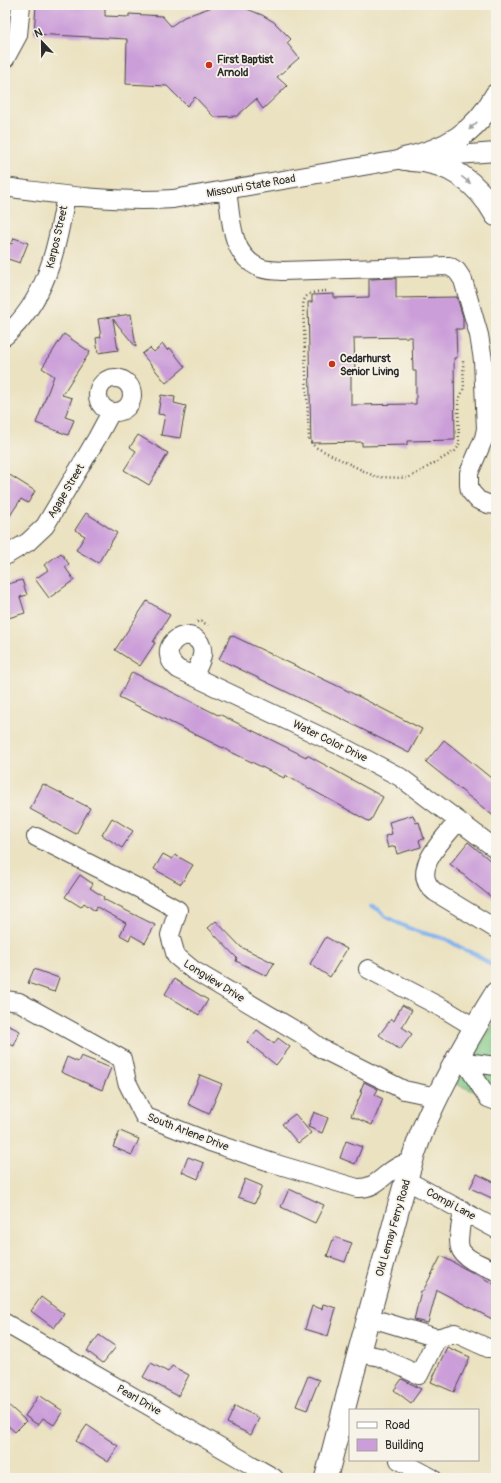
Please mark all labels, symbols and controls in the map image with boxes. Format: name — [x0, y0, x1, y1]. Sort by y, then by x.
north arrow — [22, 22, 62, 62]
text: N — [33, 26, 45, 41]
place label: First Baptist Arnold — [217, 53, 274, 79]
marker: First Baptist Arnold — [204, 60, 214, 70]
one-way arrow — [468, 121, 478, 131]
street label: Missouri State Road — [206, 172, 296, 200]
one-way arrow — [461, 175, 472, 184]
street label: Karpos Street — [43, 204, 71, 270]
place label: Cedarhurst Senior Living — [340, 352, 400, 378]
marker: Cedarhurst Senior Living — [327, 359, 337, 369]
street label: Agape Street — [45, 461, 87, 520]
street label: Water Color Drive — [291, 717, 370, 765]
street label: Longview Drive — [181, 957, 247, 1005]
street label: South Arlene Drive — [145, 1110, 231, 1154]
street label: Old Lemay Ferry Road — [373, 1178, 413, 1278]
street label: Compi Lane — [424, 1185, 478, 1223]
street label: Pearl Drive — [115, 1382, 164, 1418]
legend — [349, 1409, 479, 1461]
text: Road — [385, 1418, 410, 1433]
text: Building — [385, 1438, 424, 1453]

